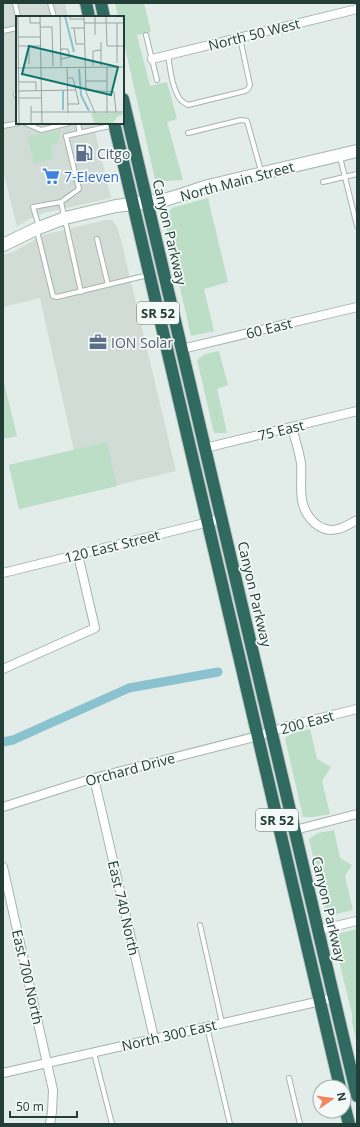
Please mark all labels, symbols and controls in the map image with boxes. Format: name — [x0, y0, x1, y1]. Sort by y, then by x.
street label: North 50 West — [206, 13, 302, 55]
inset map — [16, 16, 124, 124]
fuel station icon: Citgo — [74, 143, 94, 163]
place label: Citgo — [97, 144, 130, 163]
street label: North Main Street — [178, 157, 296, 205]
supermarket icon: 7-Eleven — [41, 166, 61, 186]
place label: 7-Eleven — [64, 167, 119, 186]
street label: Canyon Parkway — [149, 177, 192, 288]
road number: SR 52 — [137, 302, 179, 324]
street label: 60 East — [244, 313, 294, 343]
office icon: ION Solar — [88, 332, 108, 352]
place label: ION Solar — [111, 333, 173, 352]
street label: 75 East — [256, 415, 306, 445]
street label: 120 East Street — [62, 525, 162, 567]
street label: Canyon Parkway — [234, 539, 277, 650]
street label: 200 East — [278, 706, 336, 738]
street label: Orchard Drive — [83, 748, 177, 790]
road number: SR 52 — [256, 809, 298, 831]
street label: Canyon Parkway — [308, 854, 351, 965]
street label: East 740 North — [104, 859, 144, 957]
street label: East 700 North — [8, 928, 48, 1026]
street label: North 300 East — [120, 1015, 218, 1055]
north arrow — [312, 1079, 352, 1119]
text: N — [334, 1091, 351, 1103]
scale bar — [10, 1093, 77, 1119]
text: 50 m — [16, 1098, 44, 1115]

